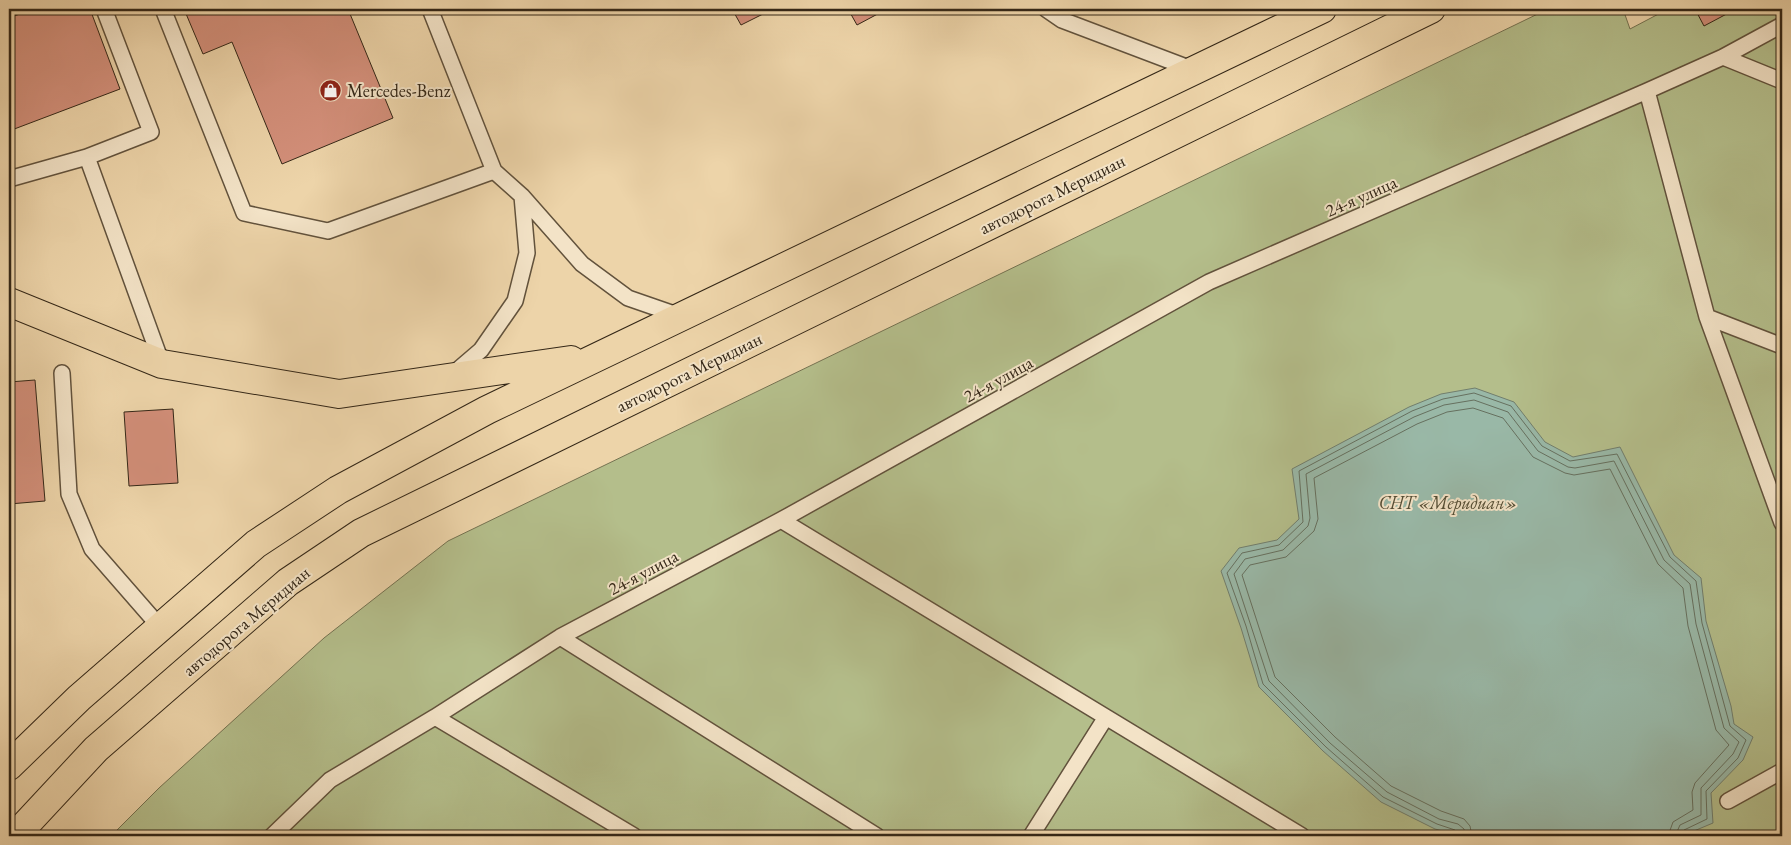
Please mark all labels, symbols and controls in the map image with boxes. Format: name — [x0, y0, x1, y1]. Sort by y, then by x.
shop icon: Mercedes-Benz — [319, 78, 343, 102]
place label: Mercedes-Benz — [347, 79, 451, 102]
street label: автодорога Меридиан — [975, 149, 1129, 239]
street label: 24-я улица — [1322, 170, 1401, 222]
street label: автодорога Меридиан — [612, 327, 766, 417]
street label: 24-я улица — [959, 350, 1037, 407]
park label: СНТ «Меридиан» — [1379, 491, 1517, 515]
street label: 24-я улица — [604, 544, 683, 600]
street label: автодорога Меридиан — [178, 561, 314, 681]

